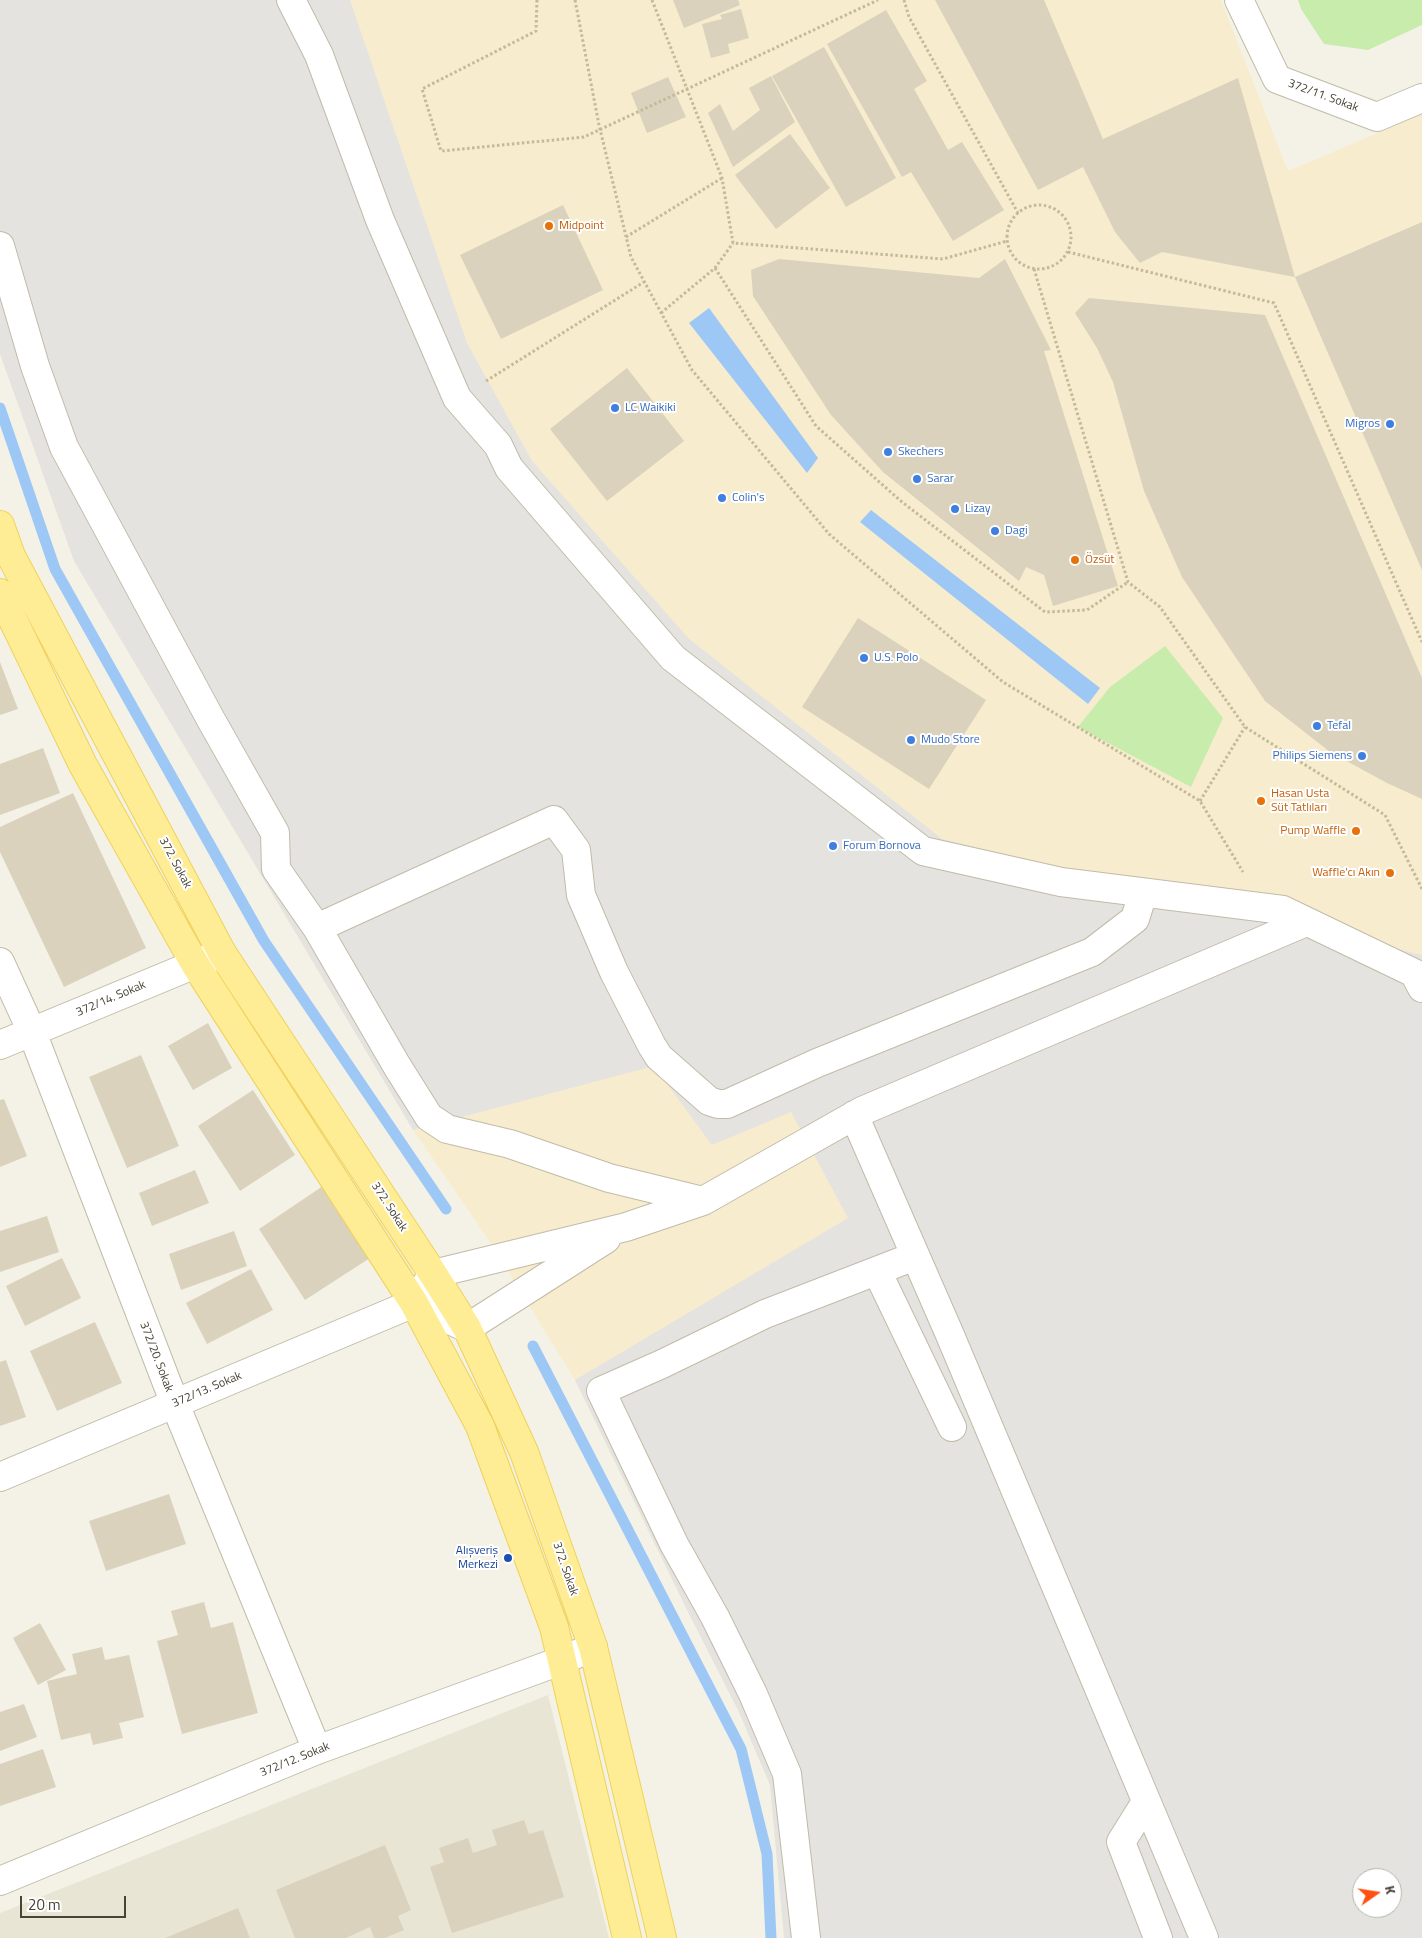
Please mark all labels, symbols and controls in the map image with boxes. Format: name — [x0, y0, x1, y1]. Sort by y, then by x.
street label: 372/11. Sokak — [1286, 77, 1360, 115]
place label: Midpoint — [559, 219, 604, 233]
marker: Midpoint — [543, 220, 555, 232]
place label: LC Waikiki — [625, 401, 676, 415]
marker: LC Waikiki — [609, 402, 621, 414]
place label: Migros — [1345, 417, 1380, 431]
marker: Migros — [1384, 418, 1396, 430]
place label: Skechers — [898, 445, 944, 459]
marker: Skechers — [882, 446, 894, 458]
place label: Sarar — [927, 472, 954, 486]
marker: Sarar — [911, 473, 923, 485]
place label: Colin's — [732, 491, 764, 505]
marker: Colin's — [716, 492, 728, 504]
place label: Lizay — [965, 502, 991, 516]
marker: Lizay — [949, 503, 961, 515]
place label: Dagi — [1005, 524, 1028, 538]
marker: Dagi — [989, 525, 1001, 537]
place label: Özsüt — [1085, 553, 1115, 567]
marker: Özsüt — [1069, 554, 1081, 566]
place label: U.S. Polo — [874, 651, 918, 665]
marker: U.S. Polo — [858, 652, 870, 664]
place label: Tefal — [1327, 719, 1351, 733]
marker: Tefal — [1311, 720, 1323, 732]
place label: Mudo Store — [921, 733, 980, 747]
marker: Mudo Store — [905, 734, 917, 746]
place label: Philips Siemens — [1273, 749, 1352, 763]
marker: Philips Siemens — [1356, 750, 1368, 762]
place label: Hasan Usta Süt Tatlıları — [1271, 787, 1329, 815]
marker: Hasan Usta Süt Tatlıları — [1255, 795, 1267, 807]
place label: Pump Waffle — [1280, 824, 1346, 838]
marker: Pump Waffle — [1350, 825, 1362, 837]
street label: 372. Sokak — [156, 835, 194, 891]
place label: Forum Bornova — [843, 839, 921, 853]
marker: Forum Bornova — [827, 840, 839, 852]
place label: Waffle'cı Akın — [1312, 866, 1380, 880]
marker: Waffle'cı Akın — [1384, 867, 1396, 879]
street label: 372/14. Sokak — [74, 978, 148, 1020]
street label: 372. Sokak — [368, 1180, 410, 1234]
street label: 372/20. Sokak — [136, 1320, 176, 1394]
street label: 372/13. Sokak — [170, 1369, 244, 1411]
street label: 372. Sokak — [549, 1540, 581, 1598]
place label: Alışveriş Merkezi — [456, 1544, 498, 1572]
marker: Alışveriş Merkezi — [502, 1552, 514, 1564]
street label: 372/12. Sokak — [258, 1739, 332, 1781]
north arrow — [1352, 1868, 1402, 1918]
text: K — [1380, 1883, 1402, 1896]
scale bar — [22, 1886, 129, 1918]
text: 20 m — [28, 1893, 61, 1916]

